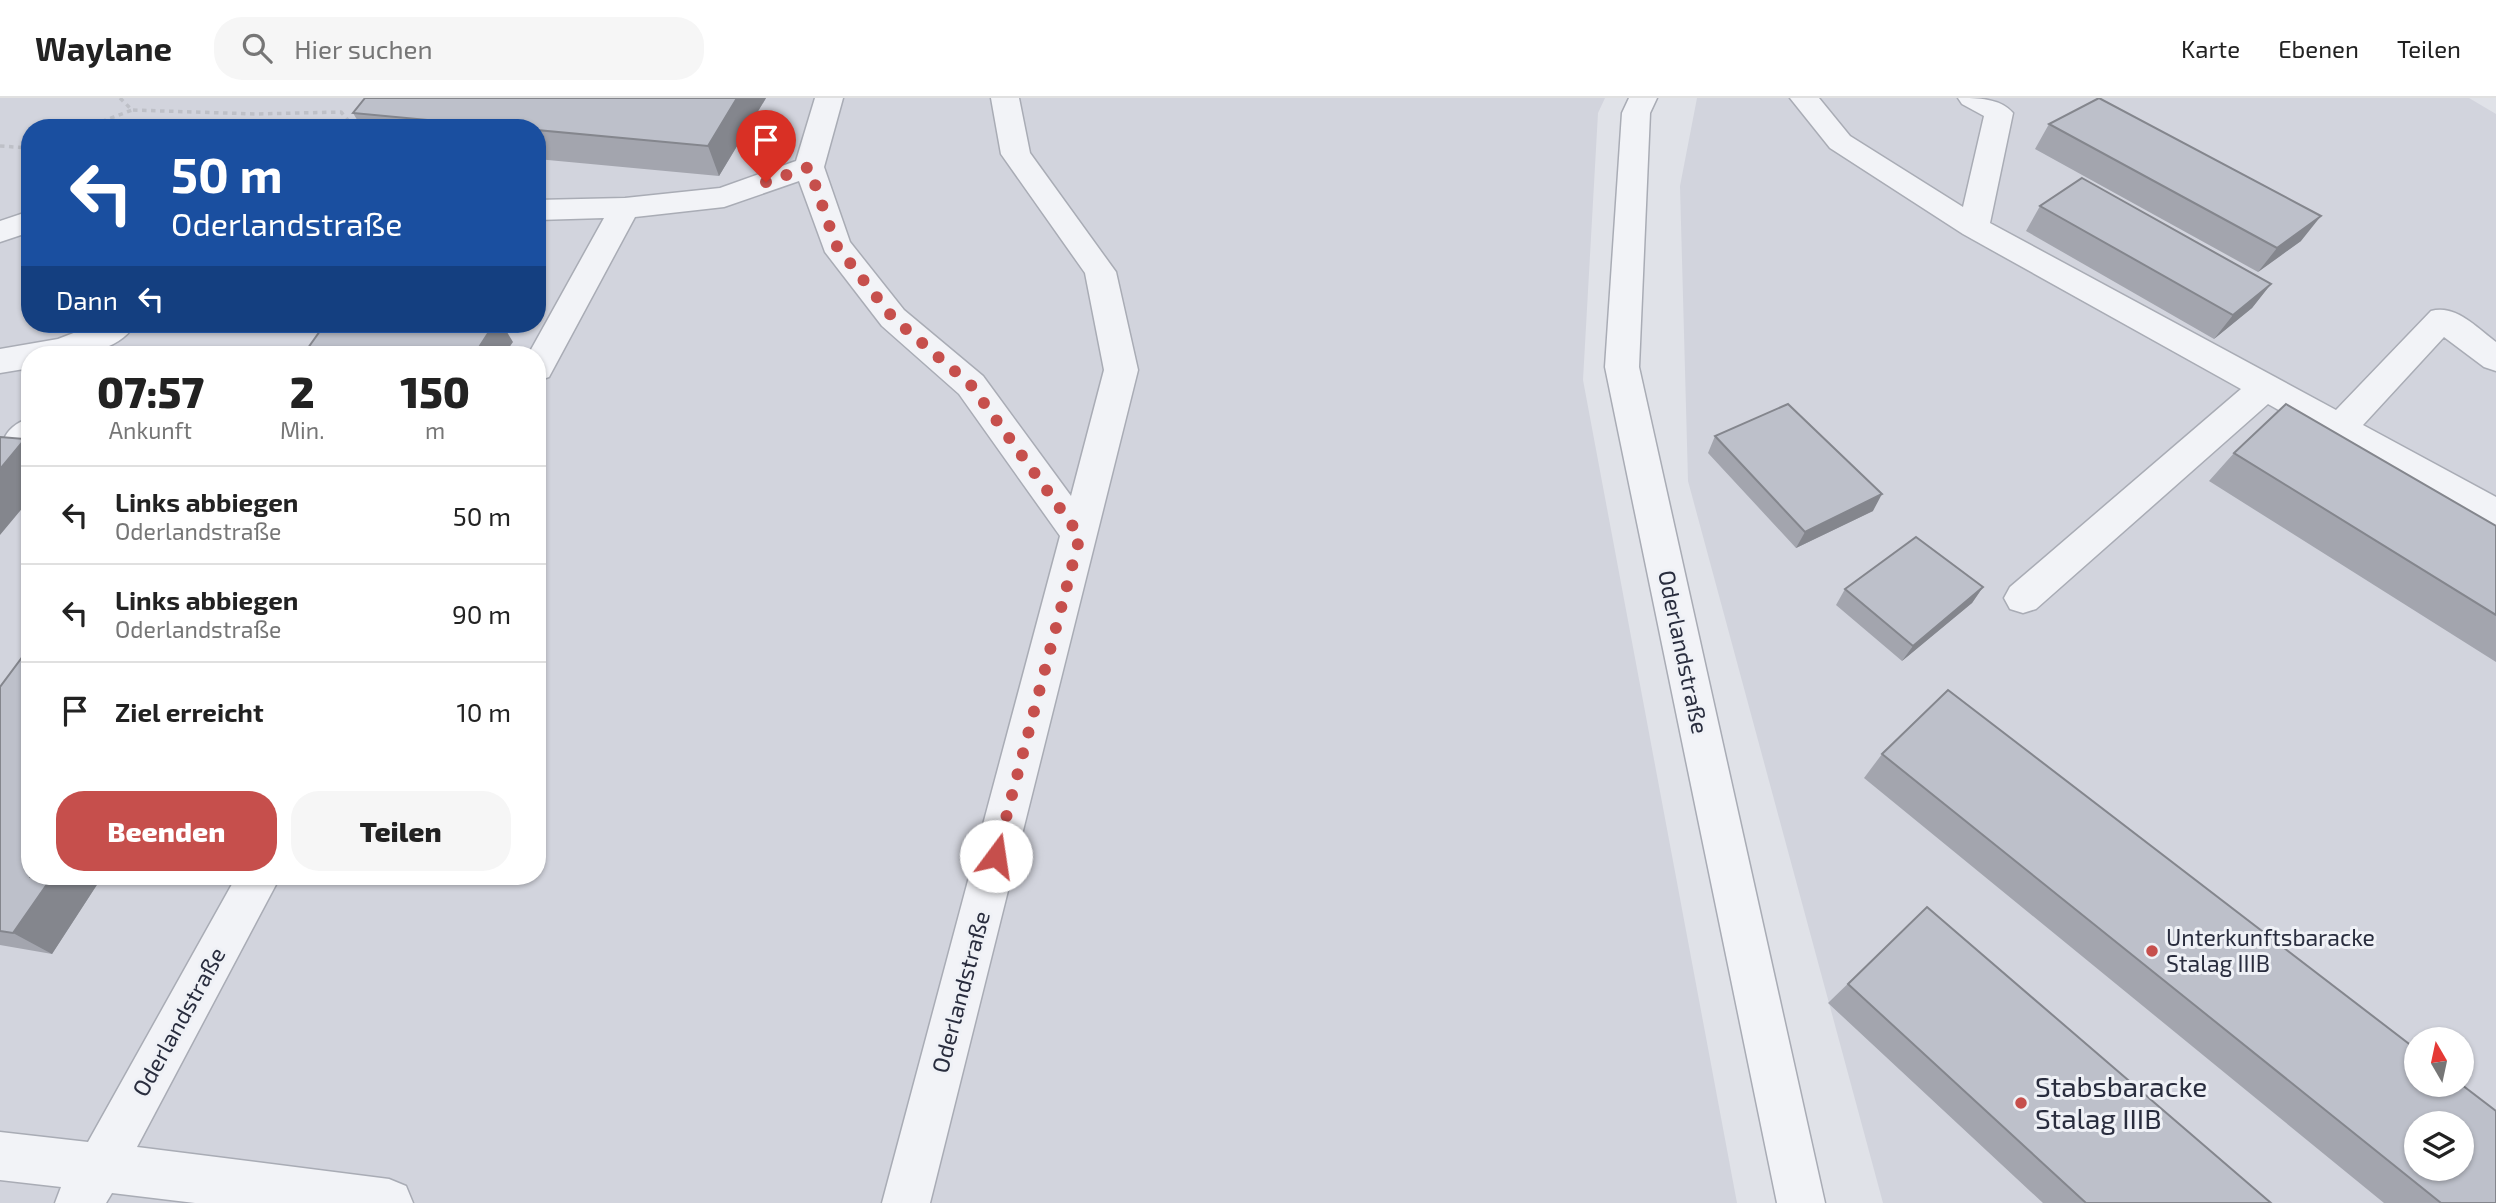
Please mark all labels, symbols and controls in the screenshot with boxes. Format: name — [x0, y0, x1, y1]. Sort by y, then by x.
search box — [214, 17, 704, 80]
text: Waylane — [35, 28, 172, 68]
icon: search — [238, 29, 276, 67]
text: Hier suchen — [294, 33, 433, 64]
text: Karte — [2181, 34, 2240, 63]
text: Ebenen — [2278, 34, 2359, 63]
text: Teilen — [2397, 34, 2461, 63]
pin — [736, 110, 796, 182]
icon: arrive — [747, 121, 785, 159]
text: 50 m — [171, 144, 283, 203]
icon: left — [56, 147, 147, 238]
text: Oderlandstraße — [171, 204, 402, 242]
icon: left — [132, 280, 170, 318]
text: Dann — [56, 284, 118, 315]
text: 07:57 — [97, 366, 204, 416]
text: 2 — [290, 366, 315, 416]
text: 150 — [400, 366, 470, 416]
text: Ankunft — [109, 416, 192, 444]
text: Min. — [280, 416, 324, 444]
text: m — [425, 416, 445, 444]
text: Links abbiegen — [115, 486, 299, 517]
icon: left — [56, 496, 94, 534]
text: 50 m — [453, 500, 511, 531]
text: Oderlandstraße — [115, 517, 281, 545]
street label: Oderlandstraße — [1653, 568, 1715, 736]
text: Links abbiegen — [115, 584, 299, 615]
icon: left — [56, 594, 94, 632]
text: 90 m — [452, 598, 511, 629]
text: Oderlandstraße — [115, 615, 281, 643]
icon: arrive — [56, 692, 94, 730]
text: Ziel erreicht — [115, 696, 264, 727]
text: 10 m — [456, 696, 511, 727]
button: Beenden — [56, 791, 277, 871]
button: Teilen — [291, 791, 511, 871]
position arrow — [959, 819, 1033, 893]
street label: Oderlandstraße — [925, 908, 995, 1076]
place label: Unterkunftsbaracke Stalag IIIB — [2166, 923, 2375, 977]
street label: Oderlandstraße — [126, 942, 231, 1101]
marker: Unterkunftsbaracke Stalag IIIB — [2144, 943, 2160, 959]
north arrow — [2404, 1027, 2474, 1097]
map controls — [2404, 1027, 2474, 1181]
place label: Stabsbaracke Stalag IIIB — [2035, 1069, 2207, 1135]
marker: Stabsbaracke Stalag IIIB — [2013, 1095, 2029, 1111]
button: layers — [2404, 1111, 2474, 1181]

